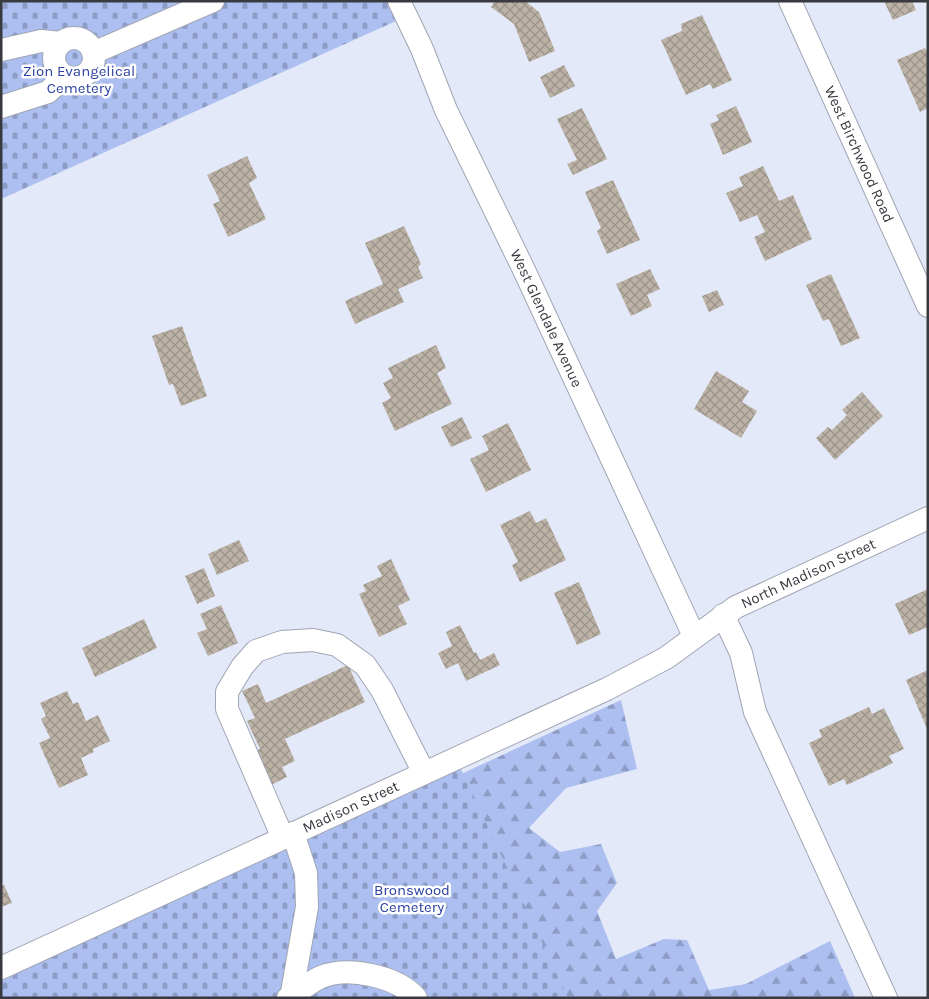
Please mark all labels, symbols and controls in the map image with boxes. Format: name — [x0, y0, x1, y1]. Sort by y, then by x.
park label: Zion Evangelical Cemetery — [23, 62, 135, 97]
street label: West Birchwood Road — [821, 83, 898, 225]
street label: West Glendale Avenue — [506, 246, 586, 390]
street label: North Madison Street — [738, 534, 879, 612]
street label: Madison Street — [300, 777, 402, 837]
park label: Bronswood Cemetery — [374, 881, 450, 916]

